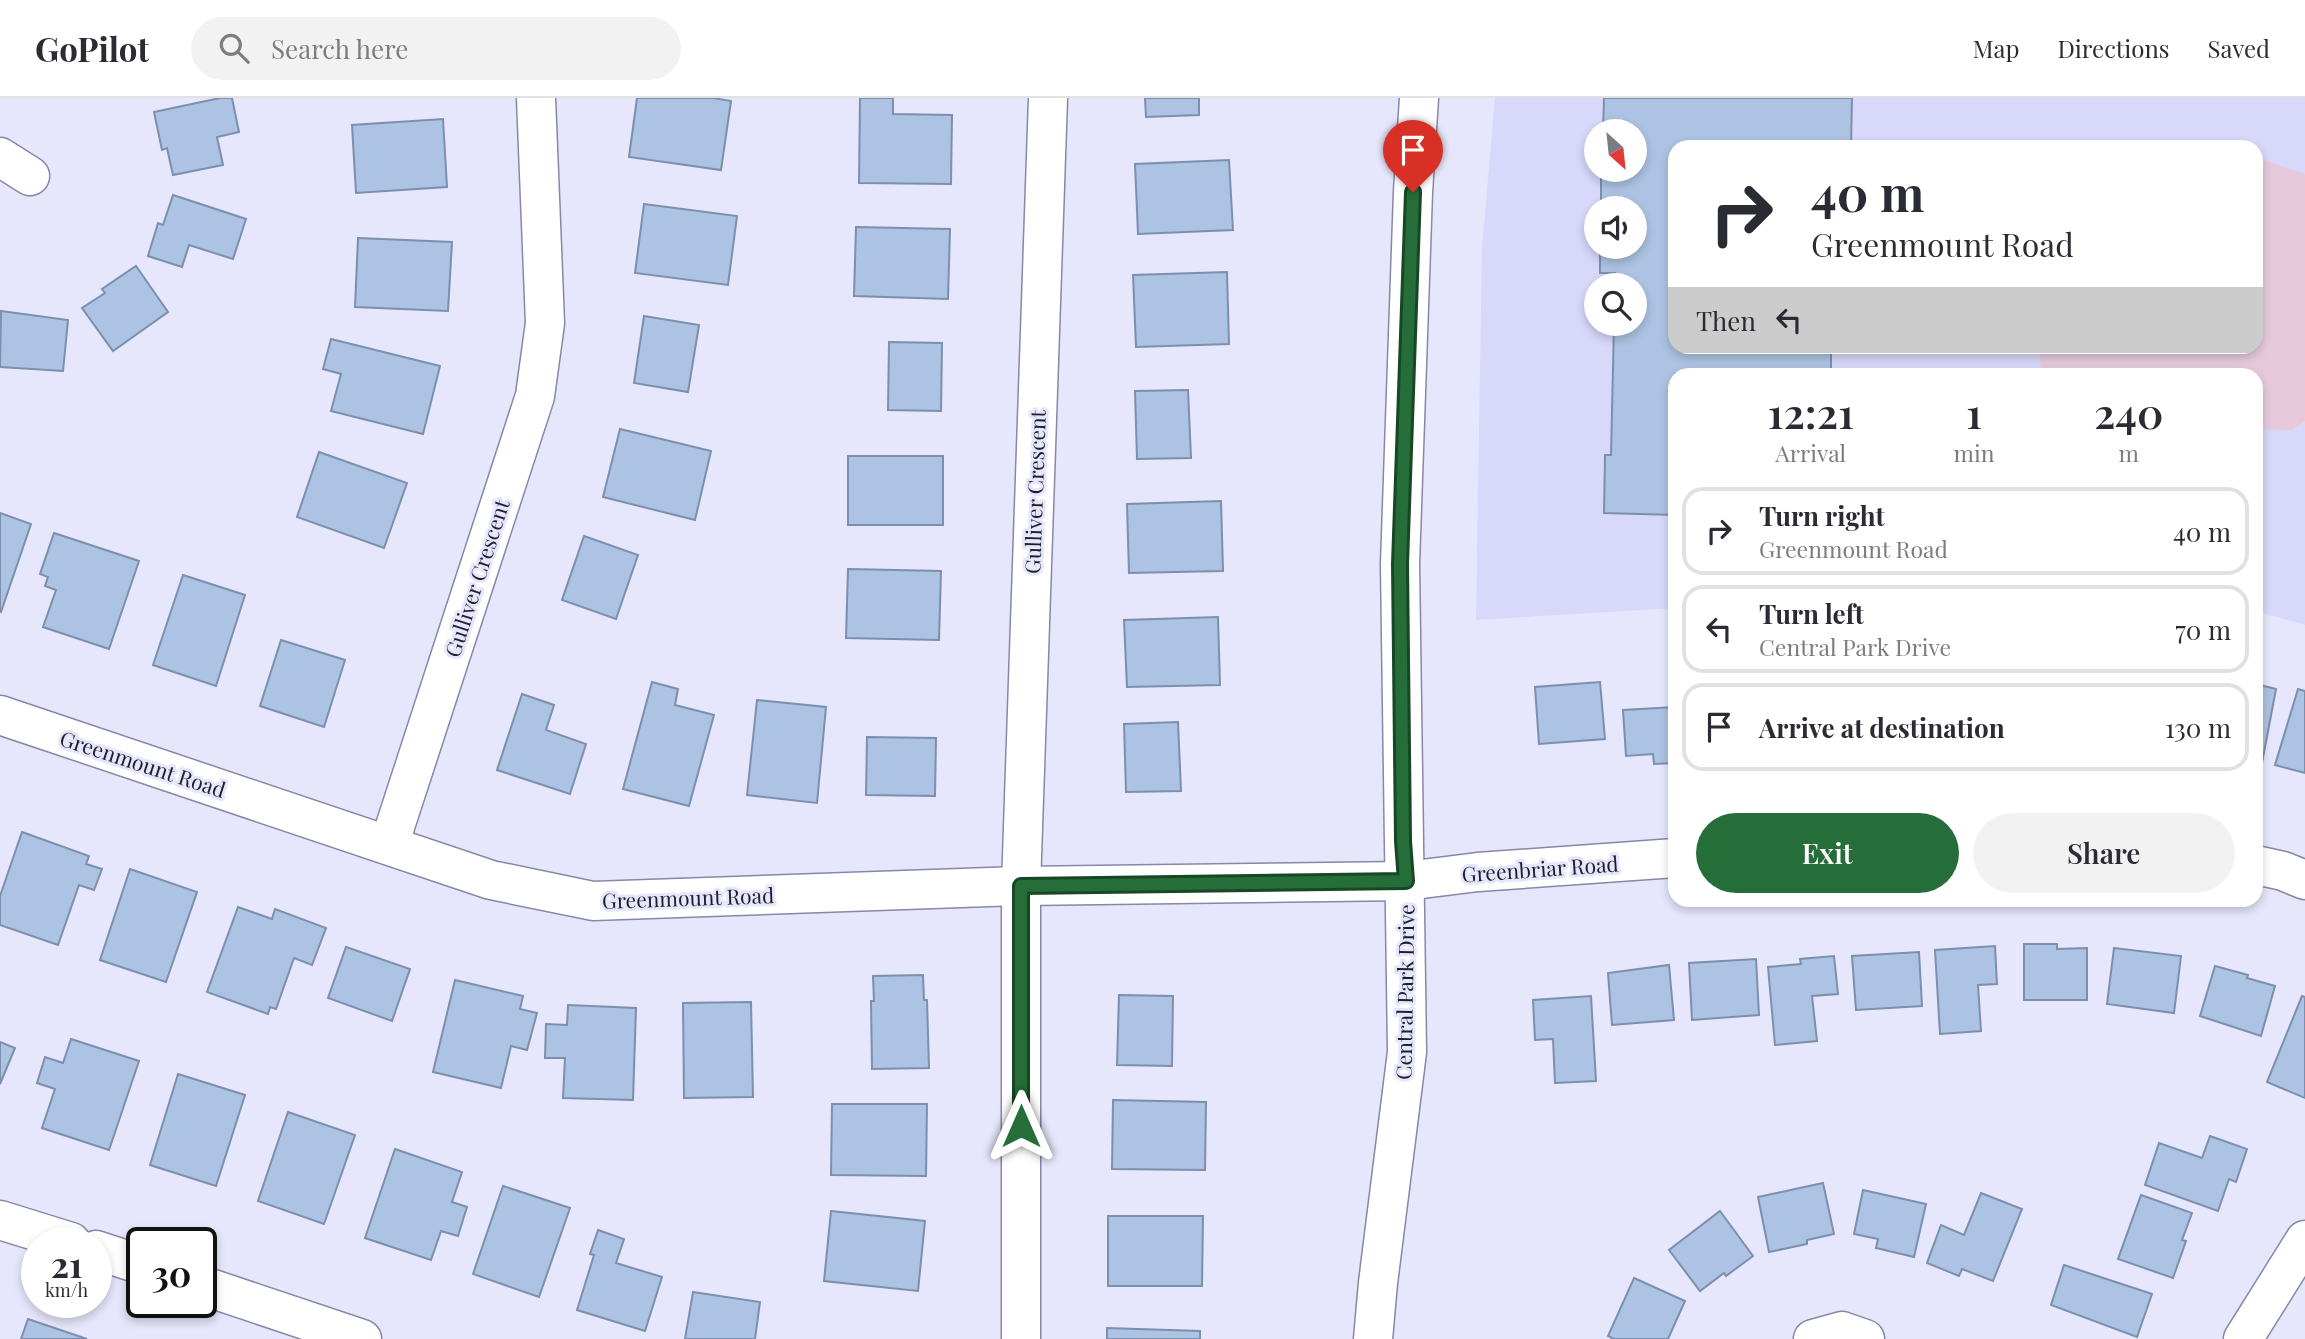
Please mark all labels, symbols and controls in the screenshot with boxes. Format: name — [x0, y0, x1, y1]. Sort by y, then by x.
search box — [191, 17, 681, 80]
text: GoPilot — [35, 26, 149, 70]
icon: search — [215, 29, 253, 67]
text: Search here — [271, 31, 408, 66]
text: Map — [1973, 32, 2019, 64]
text: Directions — [2057, 32, 2170, 64]
text: Saved — [2208, 32, 2270, 64]
north arrow — [1584, 119, 1647, 182]
map controls — [1584, 119, 1647, 336]
pin — [1383, 120, 1443, 192]
icon: arrive — [1394, 131, 1432, 169]
text: 40 m — [1811, 159, 1924, 224]
icon: right — [1696, 168, 1787, 259]
button: sound — [1584, 196, 1647, 259]
text: Greenmount Road — [1811, 222, 2074, 265]
button: search — [1584, 273, 1647, 336]
icon: left — [1770, 301, 1808, 339]
text: Then — [1696, 303, 1756, 338]
text: 12:21 — [1768, 384, 1854, 440]
text: 1 — [1966, 384, 1982, 440]
text: 240 — [2094, 384, 2163, 440]
street label: Gulliver Crescent — [1017, 409, 1051, 575]
text: Arrival — [1775, 437, 1846, 468]
text: min — [1954, 437, 1994, 468]
text: m — [2118, 437, 2139, 468]
street label: Gulliver Crescent — [437, 495, 515, 660]
text: Turn right — [1759, 498, 1885, 533]
icon: right — [1700, 512, 1738, 550]
text: 40 m — [2173, 514, 2231, 549]
text: Greenmount Road — [1759, 533, 1948, 564]
text: Turn left — [1759, 596, 1864, 631]
icon: left — [1700, 610, 1738, 648]
text: 70 m — [2175, 612, 2231, 647]
text: Central Park Drive — [1759, 631, 1951, 662]
icon: arrive — [1700, 708, 1738, 746]
text: Arrive at destination — [1759, 710, 2005, 745]
text: 130 m — [2165, 710, 2231, 745]
street label: Greenmount Road — [57, 723, 229, 803]
button: Exit — [1696, 813, 1959, 893]
button: Share — [1973, 813, 2235, 893]
street label: Greenbriar Road — [1461, 849, 1619, 887]
street label: Greenmount Road — [601, 880, 775, 914]
street label: Central Park Drive — [1388, 904, 1420, 1080]
position arrow — [984, 1089, 1058, 1163]
speed limit sign: 30 — [126, 1227, 217, 1318]
text: 21 — [51, 1240, 82, 1287]
text: km/h — [45, 1278, 88, 1302]

